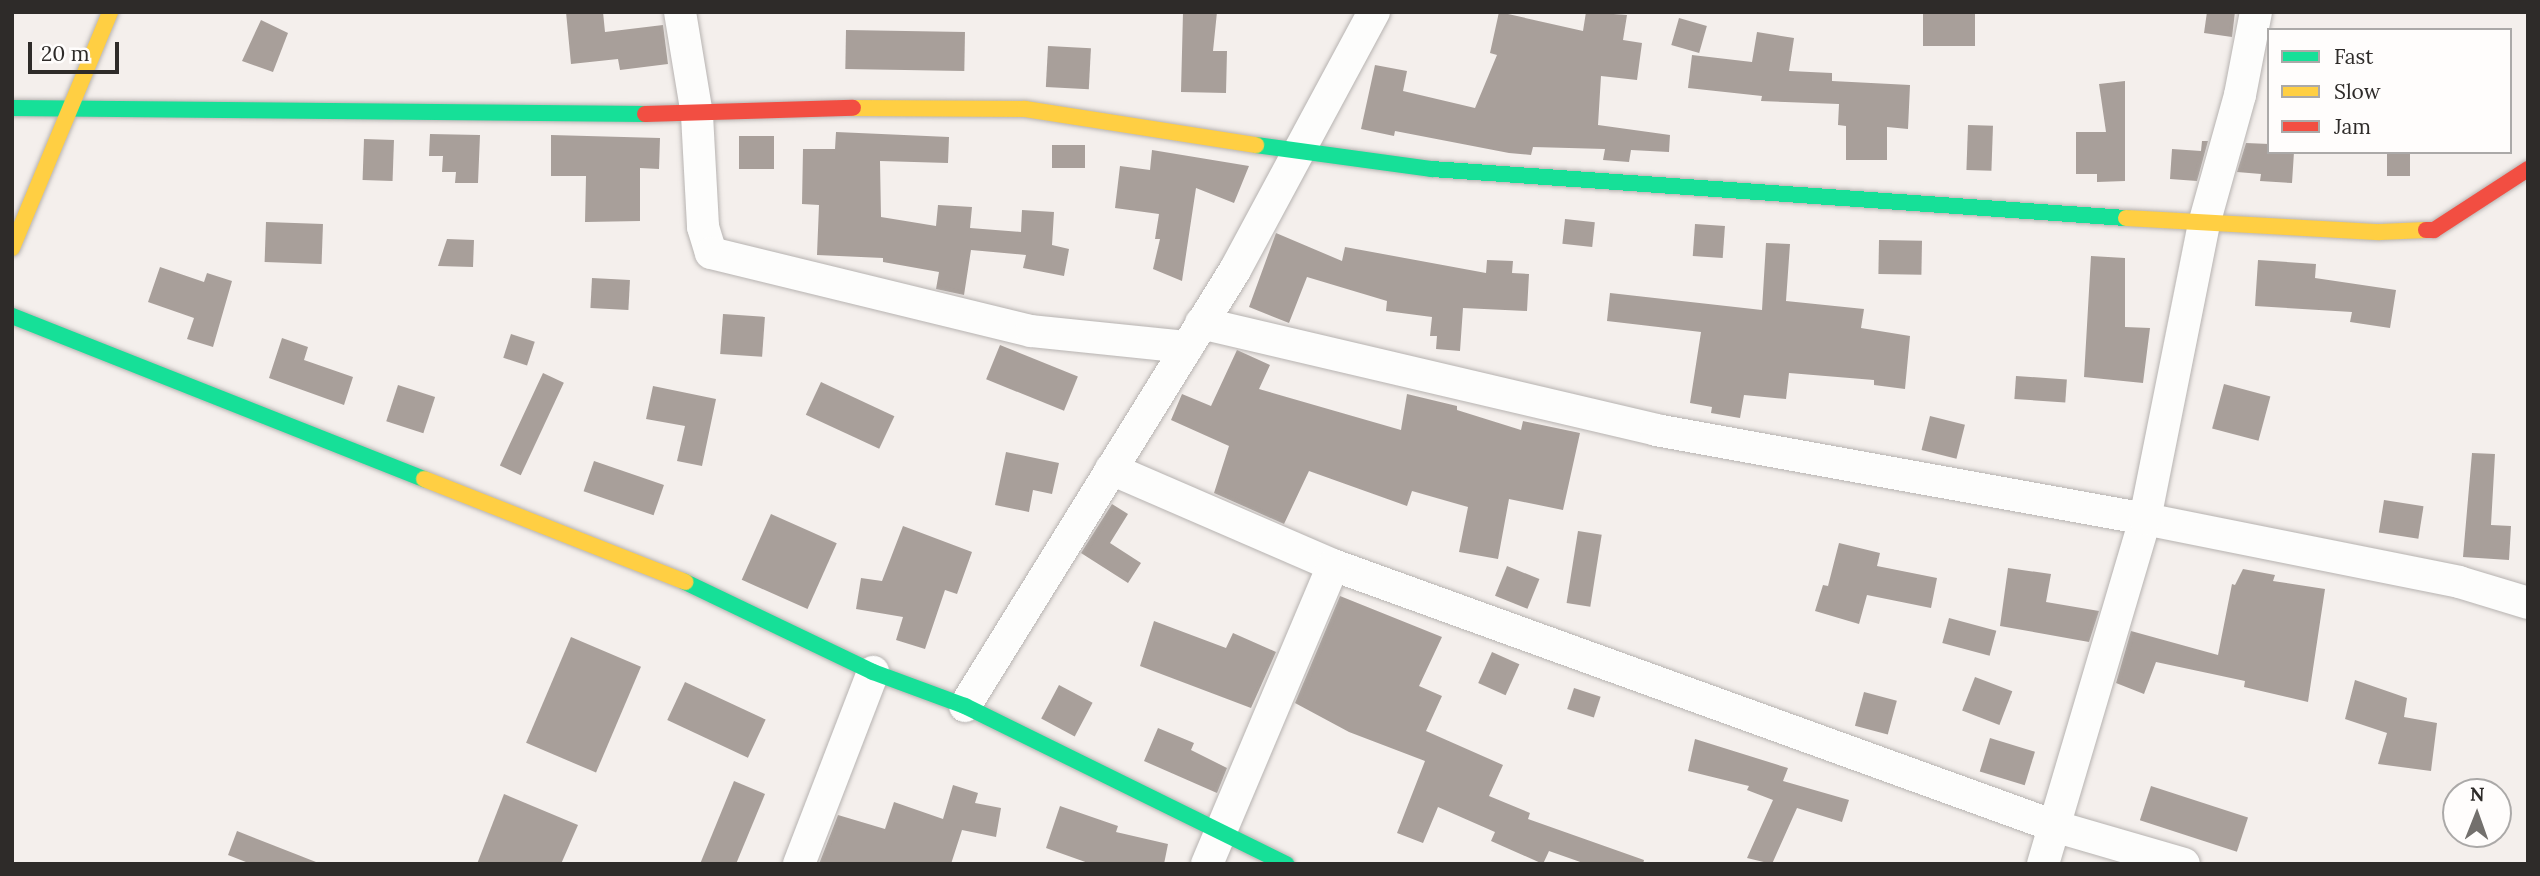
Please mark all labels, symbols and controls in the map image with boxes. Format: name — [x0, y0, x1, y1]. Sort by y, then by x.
scale bar — [32, 28, 122, 72]
legend — [2267, 28, 2512, 154]
text: 20 m — [41, 40, 90, 67]
text: Fast — [2334, 43, 2373, 70]
text: Slow — [2334, 78, 2381, 105]
text: Jam — [2334, 113, 2371, 140]
north arrow — [2442, 778, 2512, 848]
text: N — [2470, 782, 2485, 806]

